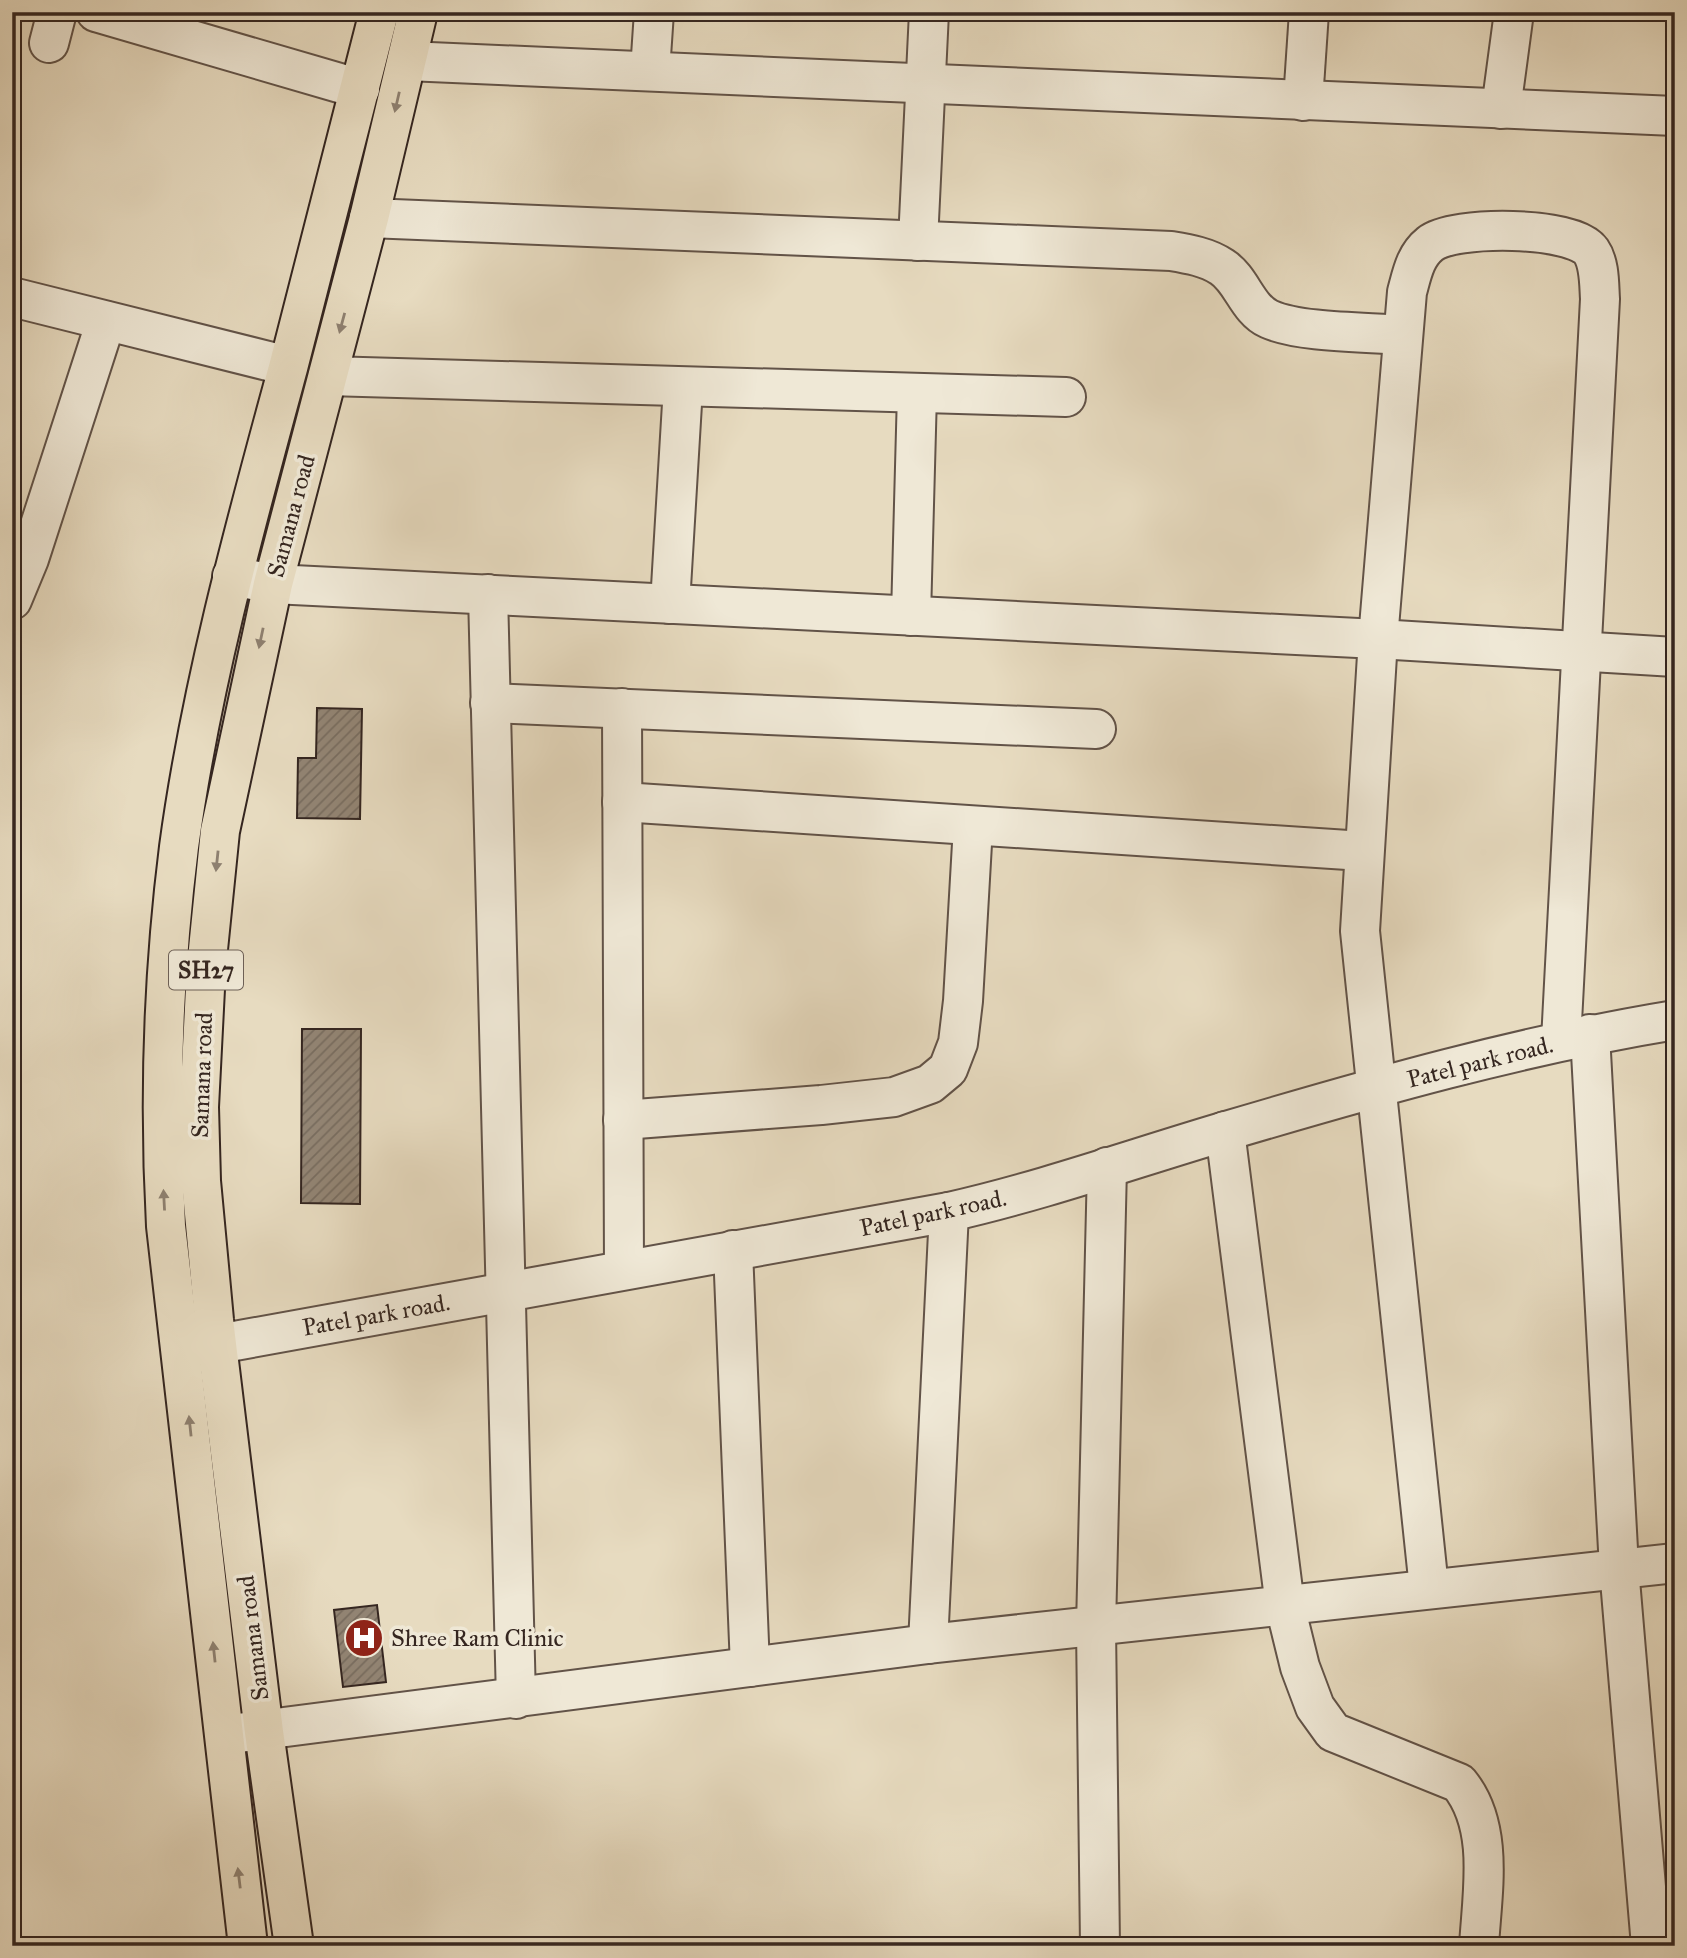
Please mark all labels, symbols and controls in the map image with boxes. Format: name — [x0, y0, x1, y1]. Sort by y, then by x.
one-way arrow — [391, 92, 402, 114]
one-way arrow — [336, 312, 347, 334]
street label: Samana road — [260, 451, 322, 581]
one-way arrow — [256, 628, 267, 650]
one-way arrow — [211, 851, 222, 873]
road number: SH27 — [169, 951, 243, 990]
street label: Samana road — [185, 1012, 219, 1138]
street label: Patel park road. — [1404, 1029, 1556, 1095]
street label: Patel park road. — [857, 1183, 1009, 1243]
one-way arrow — [159, 1189, 170, 1211]
street label: Patel park road. — [300, 1287, 452, 1343]
one-way arrow — [184, 1415, 195, 1437]
street label: Samana road — [230, 1574, 276, 1702]
hospital icon: Shree Ram Clinic — [343, 1617, 385, 1659]
place label: Shree Ram Clinic — [391, 1623, 564, 1653]
one-way arrow — [208, 1641, 219, 1663]
one-way arrow — [234, 1867, 245, 1889]

